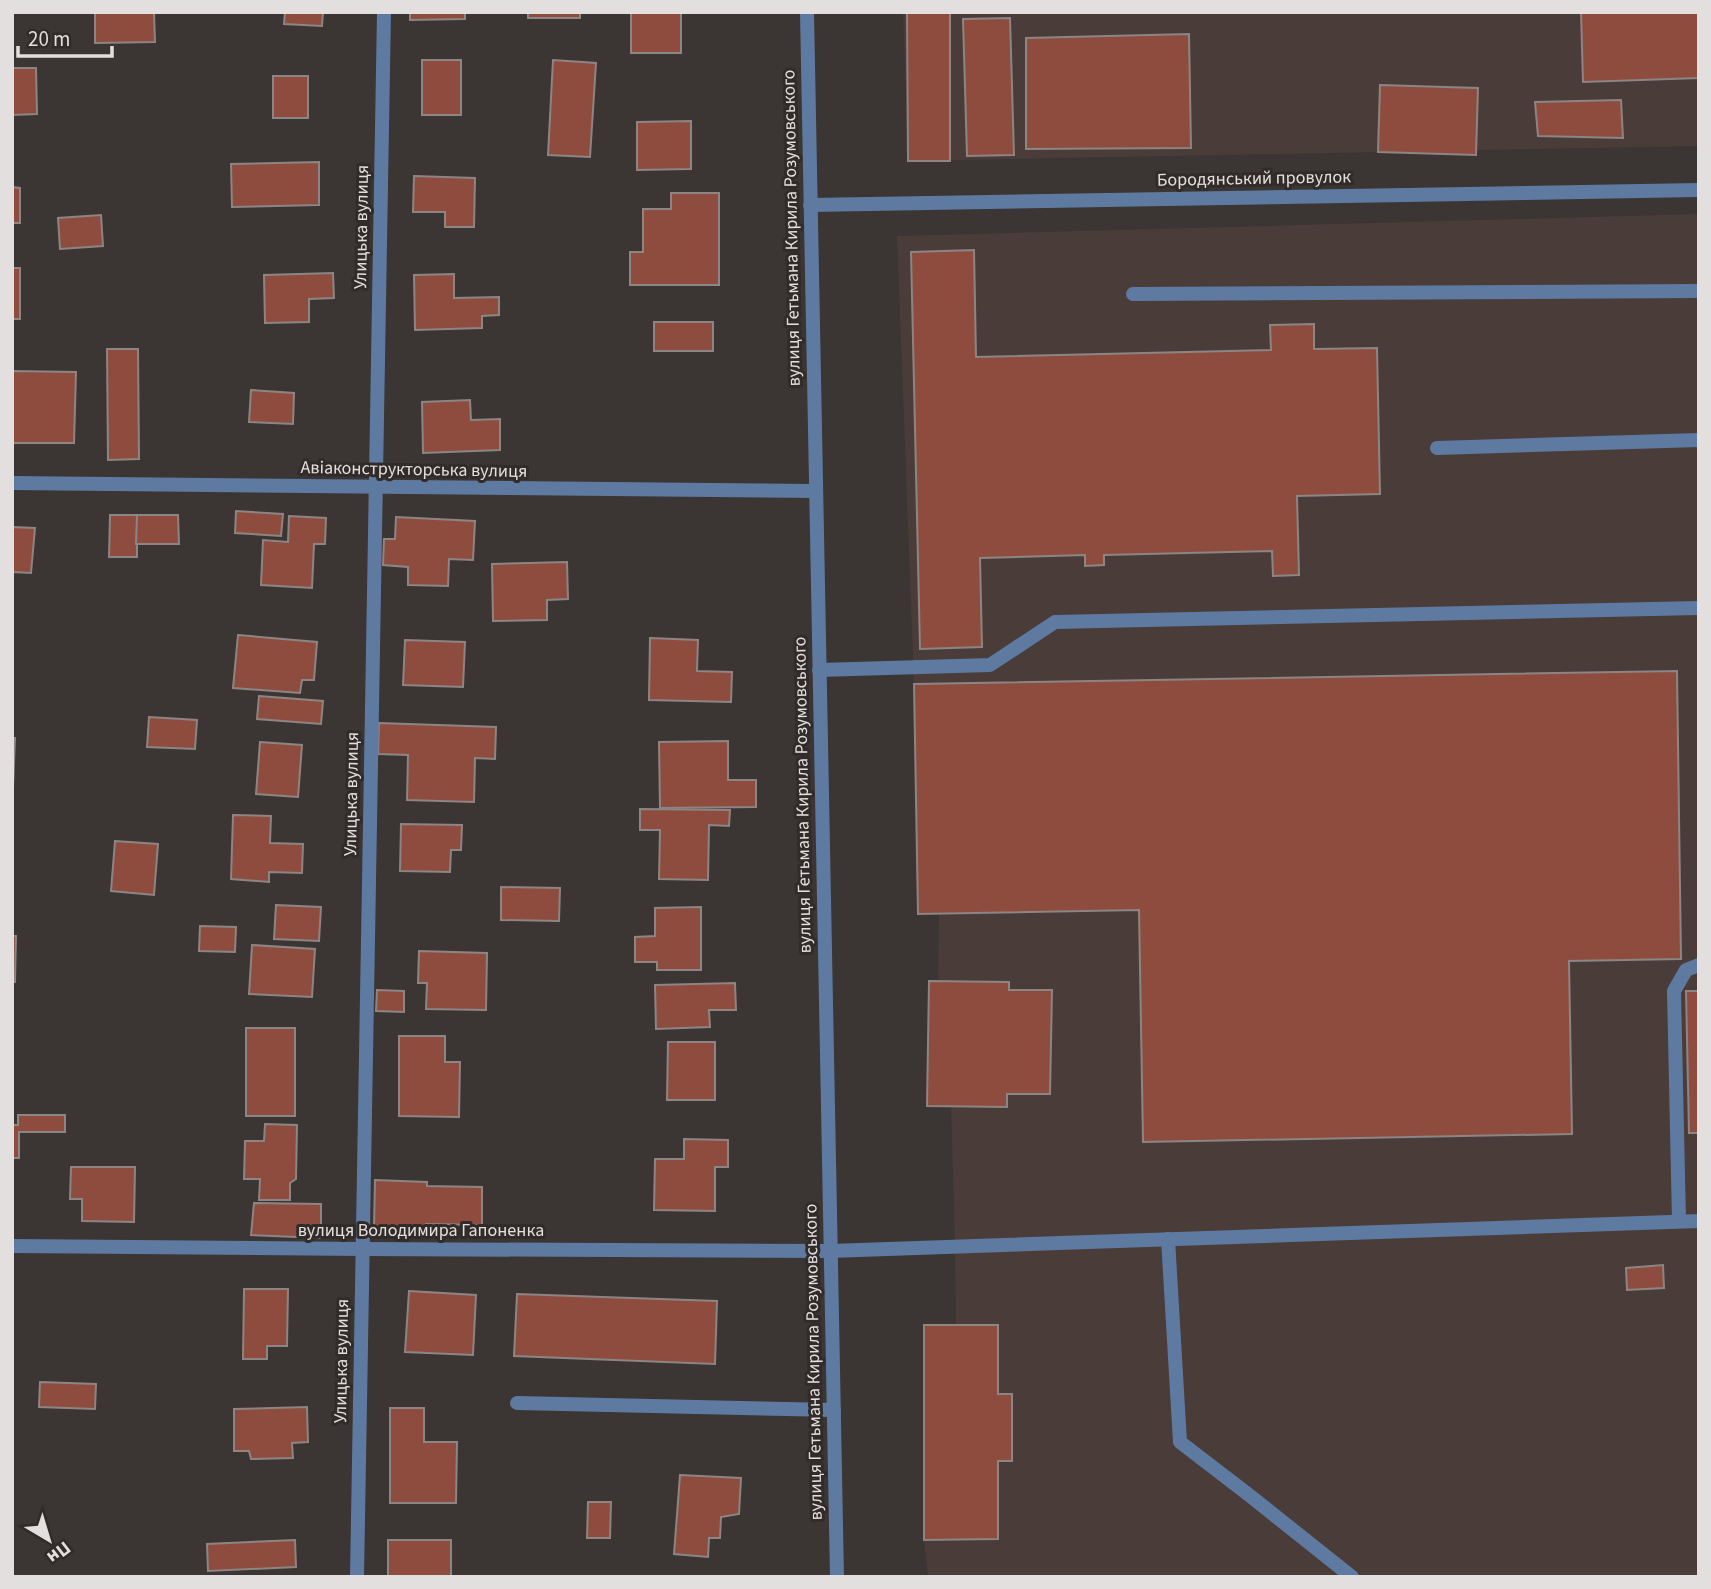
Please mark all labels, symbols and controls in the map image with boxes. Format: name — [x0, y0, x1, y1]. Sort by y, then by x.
scale bar — [18, 14, 112, 58]
text: 20 m — [28, 24, 70, 54]
street label: вулиця Гетьмана Кирила Розумовського — [776, 69, 807, 387]
street label: Бородянський провулок — [1157, 164, 1351, 193]
street label: Улицька вулиця — [348, 165, 375, 289]
street label: Авіаконструкторська вулиця — [300, 455, 528, 484]
street label: вулиця Гетьмана Кирила Розумовського — [787, 636, 818, 954]
street label: Улицька вулиця — [338, 732, 365, 856]
street label: вулиця Гетьмана Кирила Розумовського — [798, 1203, 829, 1521]
street label: вулиця Володимира Гапоненка — [298, 1218, 544, 1243]
street label: Улицька вулиця — [328, 1299, 355, 1423]
north arrow — [14, 1505, 84, 1575]
text: Пн — [41, 1534, 76, 1570]

